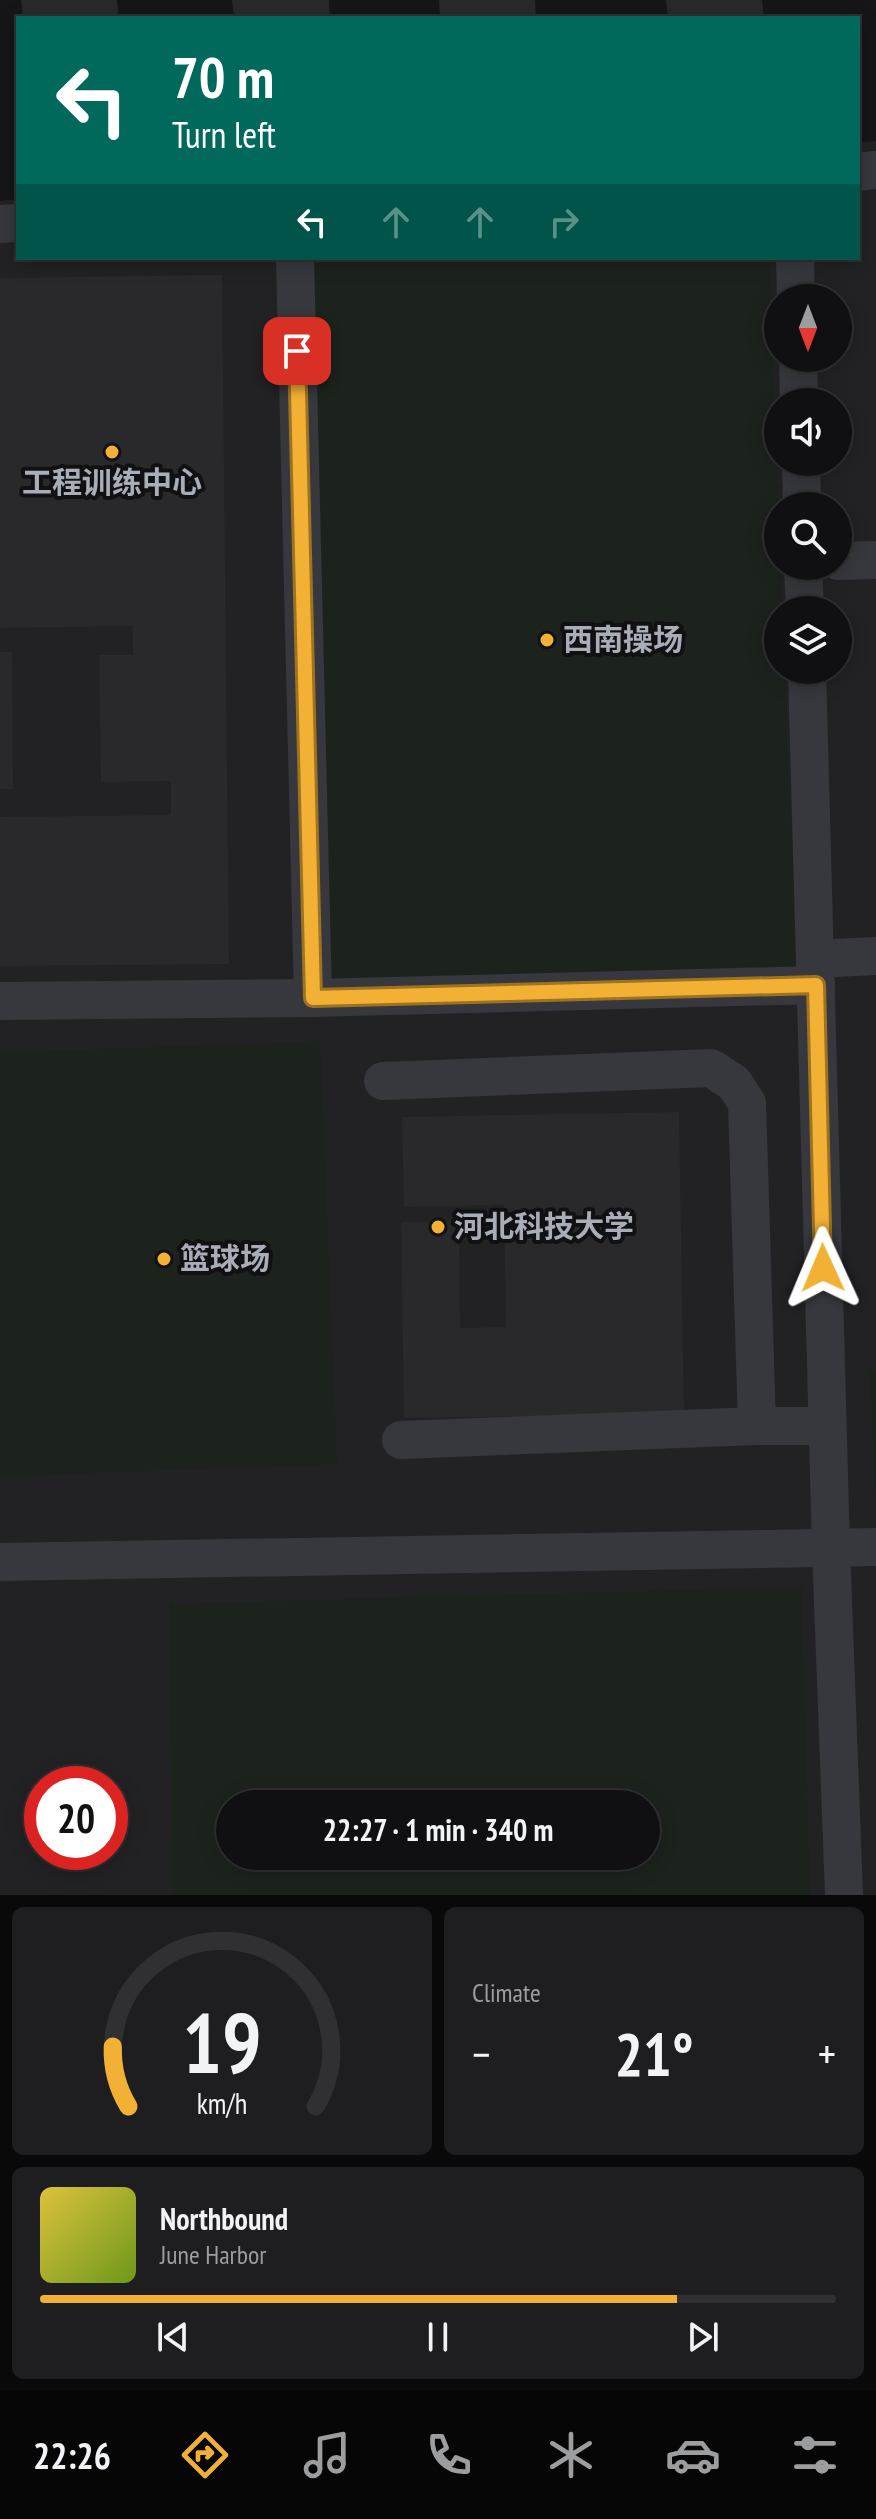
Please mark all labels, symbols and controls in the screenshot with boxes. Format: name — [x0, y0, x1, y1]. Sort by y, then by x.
text: 70 m — [172, 41, 274, 113]
icon: left — [40, 48, 144, 152]
text: Turn left — [172, 111, 276, 158]
icon: left — [290, 200, 334, 244]
icon: ahead — [374, 200, 418, 244]
icon: ahead — [458, 200, 502, 244]
icon: right — [542, 200, 586, 244]
north arrow — [764, 284, 852, 372]
map controls — [764, 284, 852, 684]
pin — [263, 317, 331, 385]
icon: arrive — [275, 329, 319, 373]
button: sound — [764, 388, 852, 476]
marker: 工程训练中心 — [103, 443, 121, 461]
place label: 工程训练中心 — [22, 462, 202, 501]
button: search — [764, 492, 852, 580]
button: layers — [764, 596, 852, 684]
place label: 西南操场 — [563, 619, 683, 658]
marker: 西南操场 — [538, 631, 556, 649]
place label: 河北科技大学 — [454, 1206, 634, 1245]
marker: 河北科技大学 — [429, 1218, 447, 1236]
position arrow — [781, 1226, 865, 1310]
place label: 篮球场 — [180, 1238, 270, 1277]
marker: 篮球场 — [155, 1250, 173, 1268]
speed limit sign: 20 — [24, 1766, 128, 1870]
text: 22:27 · 1 min · 340 m — [323, 1810, 553, 1849]
text: Climate — [472, 1976, 541, 2009]
text: 19 — [182, 1988, 262, 2096]
text: 21° — [614, 2015, 694, 2093]
text: − — [472, 2025, 490, 2082]
text: + — [818, 2025, 836, 2082]
text: km/h — [197, 2085, 247, 2122]
text: Northbound — [160, 2199, 288, 2238]
text: June Harbor — [160, 2238, 266, 2271]
icon: previous — [151, 2315, 195, 2359]
icon: pause — [416, 2315, 460, 2359]
icon: next — [681, 2315, 725, 2359]
icon: directions — [177, 2427, 233, 2483]
icon: music — [299, 2427, 355, 2483]
icon: phone — [421, 2427, 477, 2483]
icon: climate — [543, 2427, 599, 2483]
icon: car — [665, 2427, 721, 2483]
icon: filters — [787, 2427, 843, 2483]
text: 22:26 — [33, 2432, 111, 2479]

